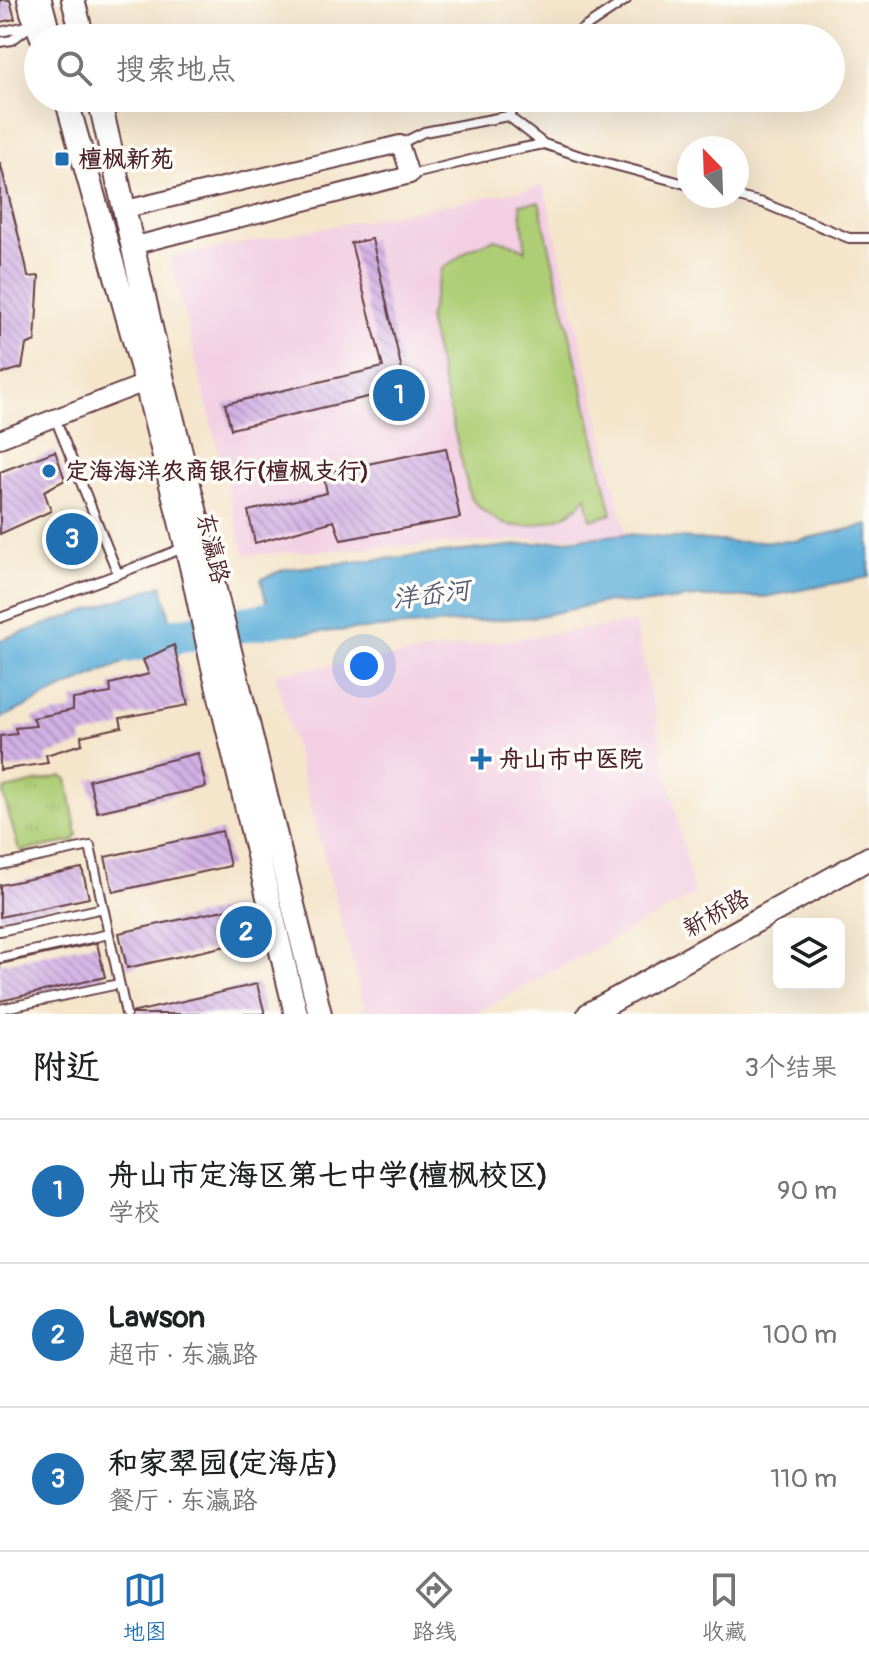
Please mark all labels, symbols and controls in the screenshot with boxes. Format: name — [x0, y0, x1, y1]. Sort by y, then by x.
search box — [24, 24, 845, 112]
icon: search — [52, 46, 96, 90]
text: 搜索地点 — [116, 51, 236, 88]
north arrow — [677, 136, 749, 208]
place label: 檀枫新苑 — [78, 145, 174, 174]
marker: 檀枫新苑 — [53, 150, 71, 168]
pin: 1 — [373, 365, 425, 425]
place label: 定海海洋农商银行(檀枫支行) — [65, 457, 369, 486]
marker: 定海海洋农商银行(檀枫支行) — [40, 462, 58, 480]
pin: 3 — [46, 509, 98, 569]
street label: 东瀛路 — [190, 510, 235, 586]
water label: 洋岙河 — [390, 574, 476, 616]
your location — [344, 646, 384, 686]
place label: 舟山市中医院 — [499, 745, 643, 774]
marker: 舟山市中医院 — [470, 748, 492, 770]
street label: 新桥路 — [678, 883, 755, 944]
pin: 2 — [220, 902, 272, 962]
map controls — [773, 918, 845, 990]
button: layers — [773, 918, 845, 990]
text: 附近 — [32, 1046, 100, 1089]
text: 3个结果 — [744, 1052, 837, 1084]
text: 舟山市定海区第七中学(檀枫校区) — [108, 1157, 548, 1194]
text: 1 — [53, 1175, 63, 1207]
text: 90 m — [777, 1175, 837, 1207]
text: 学校 — [108, 1197, 160, 1229]
text: Lawson — [108, 1299, 205, 1336]
text: 2 — [51, 1319, 65, 1351]
text: 100 m — [763, 1319, 837, 1351]
text: 超市 · 东瀛路 — [108, 1339, 258, 1371]
text: 和家翠园(定海店) — [108, 1445, 338, 1482]
text: 3 — [51, 1463, 65, 1495]
text: 110 m — [770, 1463, 837, 1495]
text: 餐厅 · 东瀛路 — [108, 1485, 258, 1517]
tab: 地图 — [123, 1568, 167, 1646]
tab: 路线 — [412, 1568, 456, 1646]
tab: 收藏 — [702, 1568, 746, 1646]

